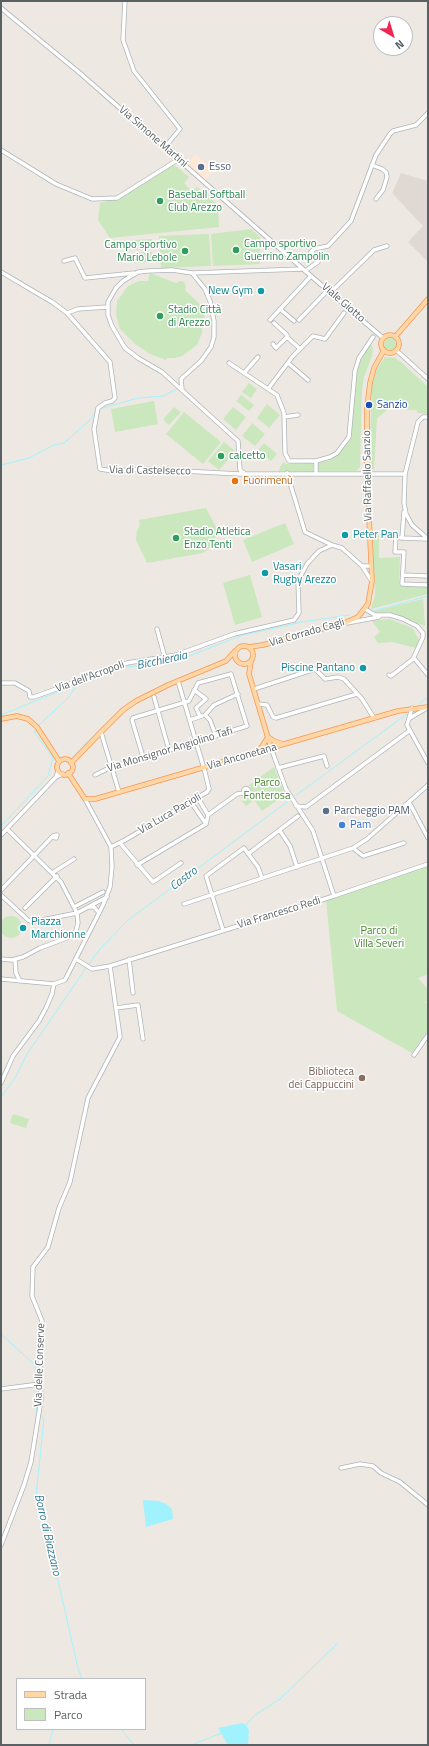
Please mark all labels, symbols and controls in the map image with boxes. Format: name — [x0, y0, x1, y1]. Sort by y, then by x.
north arrow — [373, 16, 413, 56]
text: N — [392, 36, 408, 53]
street label: Via Simone Martini — [116, 103, 190, 171]
place label: Esso — [209, 160, 231, 174]
marker: Esso — [196, 162, 206, 172]
place label: Baseball Softball Club Arezzo — [168, 188, 245, 214]
marker: Baseball Softball Club Arezzo — [155, 196, 165, 206]
place label: Campo sportivo Guerrino Zampolin — [244, 237, 329, 263]
place label: Campo sportivo Mario Lebole — [104, 238, 177, 264]
marker: Campo sportivo Guerrino Zampolin — [231, 245, 241, 255]
marker: Campo sportivo Mario Lebole — [180, 246, 190, 256]
street label: Viale Giotto — [319, 281, 367, 325]
place label: New Gym — [208, 284, 253, 298]
marker: New Gym — [256, 286, 266, 296]
place label: Stadio Città di Arezzo — [168, 303, 221, 329]
marker: Stadio Città di Arezzo — [155, 311, 165, 321]
place label: Sanzio — [377, 398, 408, 412]
marker: Sanzio — [364, 400, 374, 410]
street label: Via Raffaello Sanzio — [361, 430, 375, 522]
place label: calcetto — [229, 449, 266, 463]
marker: calcetto — [216, 451, 226, 461]
street label: Via di Castelsecco — [109, 464, 191, 478]
place label: Fuorimenù — [243, 474, 293, 488]
marker: Fuorimenù — [230, 476, 240, 486]
place label: Stadio Atletica Enzo Tenti — [184, 525, 251, 551]
place label: Peter Pan — [353, 528, 399, 542]
marker: Peter Pan — [340, 530, 350, 540]
marker: Stadio Atletica Enzo Tenti — [171, 533, 181, 543]
place label: Vasari Rugby Arezzo — [273, 560, 336, 586]
marker: Vasari Rugby Arezzo — [260, 568, 270, 578]
street label: Via Corrado Cagli — [268, 616, 346, 650]
water label: Bicchieraia — [135, 649, 189, 673]
street label: Via dell'Acropoli — [54, 658, 126, 696]
place label: Piscine Pantano — [281, 661, 355, 675]
marker: Piscine Pantano — [358, 663, 368, 673]
street label: Via Monsignor Angiolino Tafi — [106, 725, 234, 775]
street label: Via Anconetana — [206, 741, 278, 773]
park label: Parco Fonterosa — [244, 776, 290, 802]
street label: Via Luca Pacioli — [136, 791, 204, 837]
place label: Parcheggio PAM — [334, 804, 410, 818]
marker: Parcheggio PAM — [321, 806, 331, 816]
place label: Pam — [350, 818, 371, 832]
marker: Pam — [337, 820, 347, 830]
water label: Castro — [168, 864, 200, 894]
street label: Via Francesco Redi — [236, 894, 322, 932]
place label: Piazza Marchionne — [31, 915, 86, 941]
marker: Piazza Marchionne — [18, 923, 28, 933]
park label: Parco di Villa Severi — [354, 924, 404, 950]
place label: Biblioteca dei Cappuccini — [289, 1065, 354, 1091]
marker: Biblioteca dei Cappuccini — [357, 1073, 367, 1083]
street label: Via delle Conserve — [32, 1323, 48, 1407]
water label: Borro di Biazzano — [31, 1493, 63, 1577]
legend — [16, 1678, 146, 1730]
text: Strada — [54, 1685, 87, 1704]
text: Parco — [54, 1705, 83, 1724]

